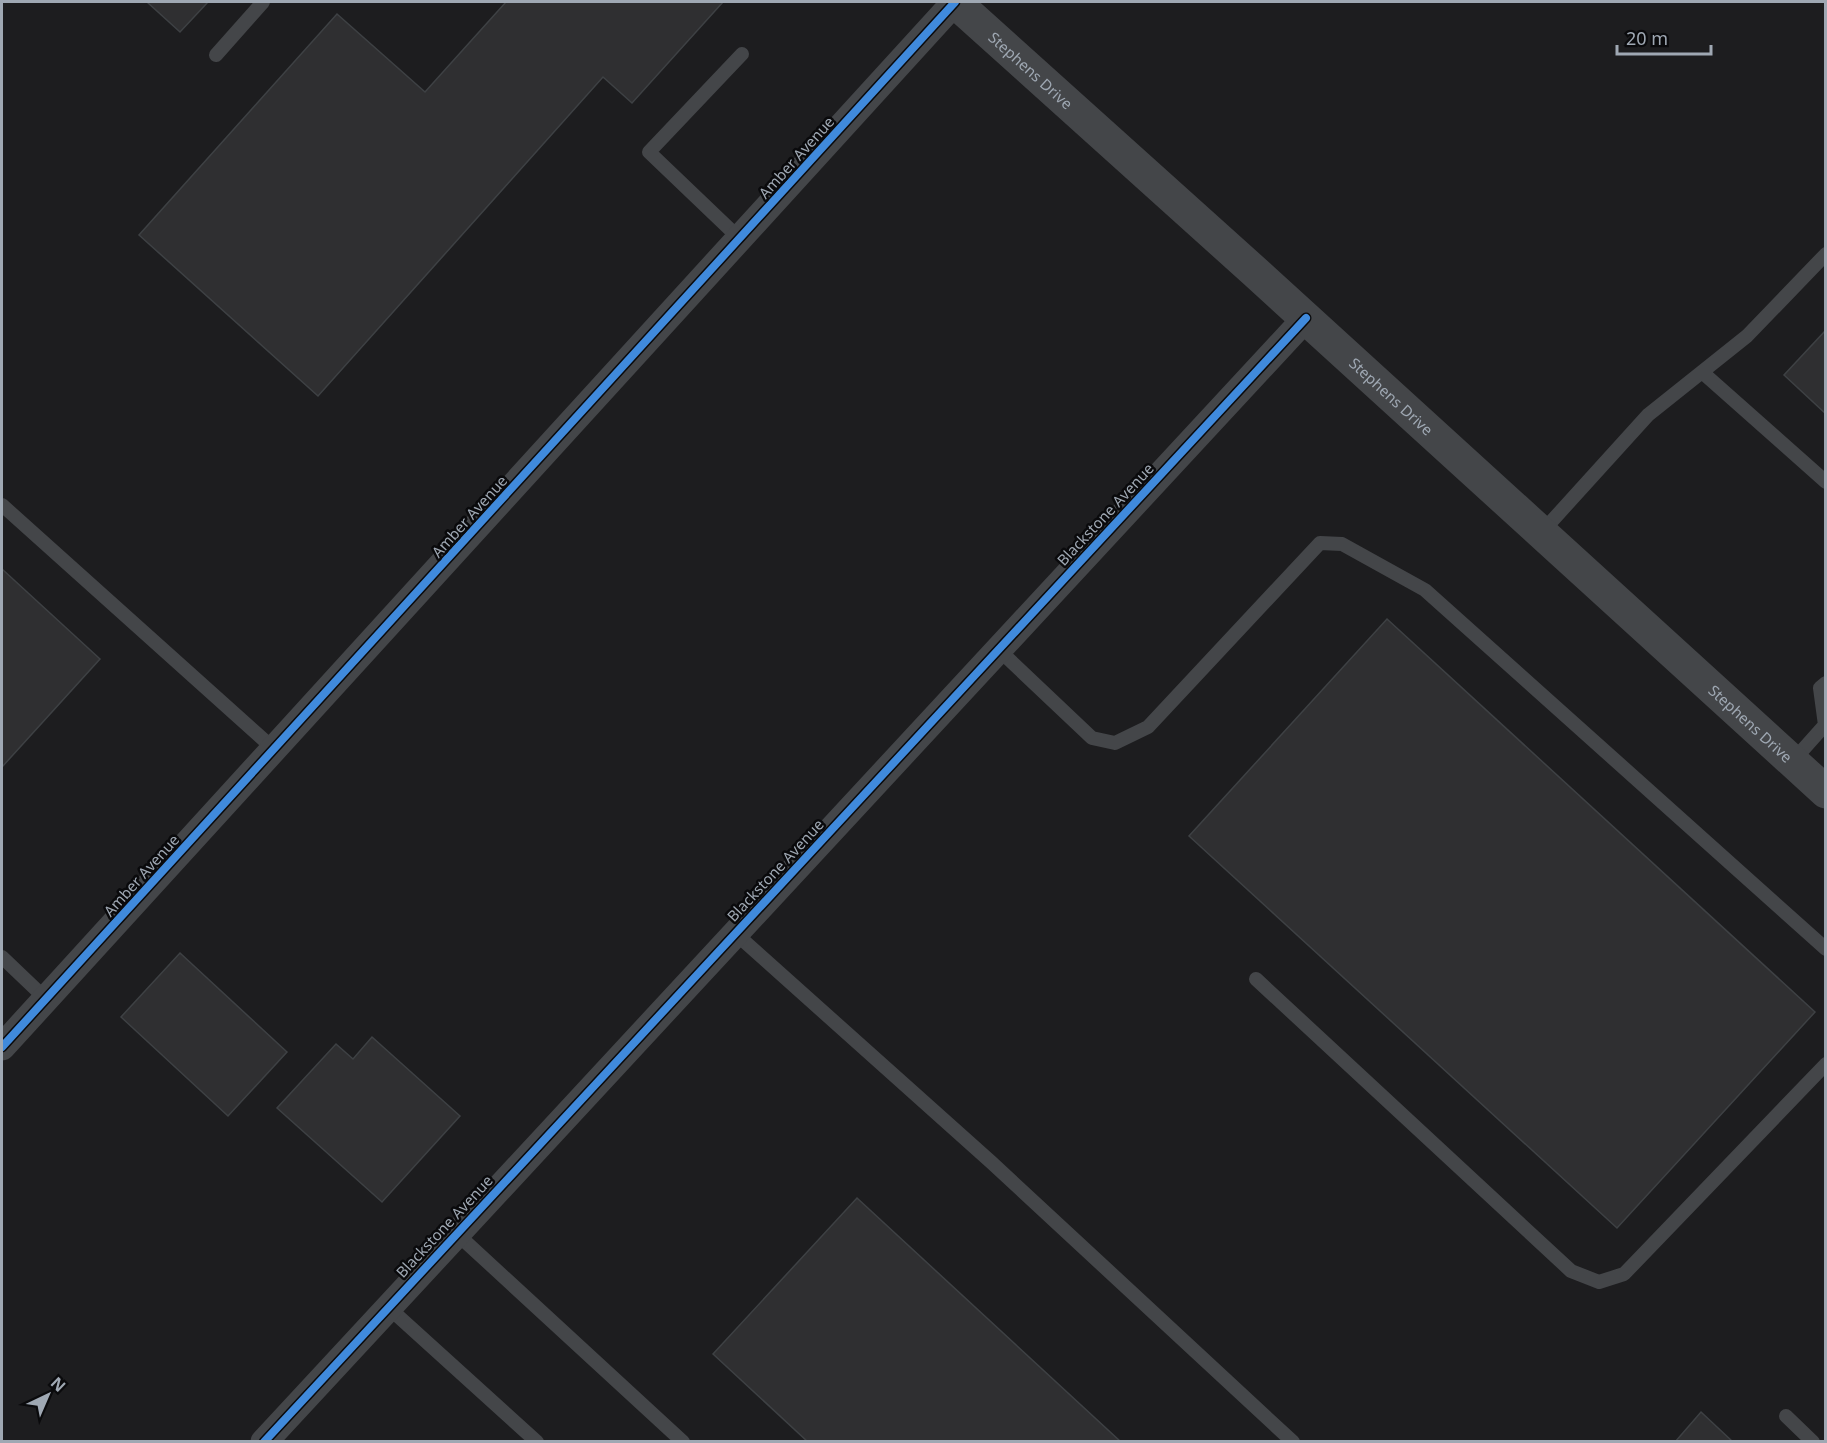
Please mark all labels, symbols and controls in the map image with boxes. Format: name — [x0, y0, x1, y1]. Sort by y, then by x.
scale bar — [1617, 18, 1712, 56]
text: 20 m — [1626, 26, 1668, 50]
street label: Stephens Drive — [985, 27, 1077, 113]
street label: Amber Avenue — [754, 112, 838, 202]
street label: Stephens Drive — [1345, 353, 1438, 439]
street label: Blackstone Avenue — [1052, 458, 1158, 570]
street label: Amber Avenue — [427, 471, 511, 561]
street label: Stephens Drive — [1705, 680, 1797, 767]
street label: Blackstone Avenue — [722, 814, 828, 926]
street label: Amber Avenue — [99, 830, 183, 920]
street label: Blackstone Avenue — [391, 1170, 497, 1282]
north arrow — [18, 1365, 78, 1425]
text: N — [46, 1372, 71, 1397]

